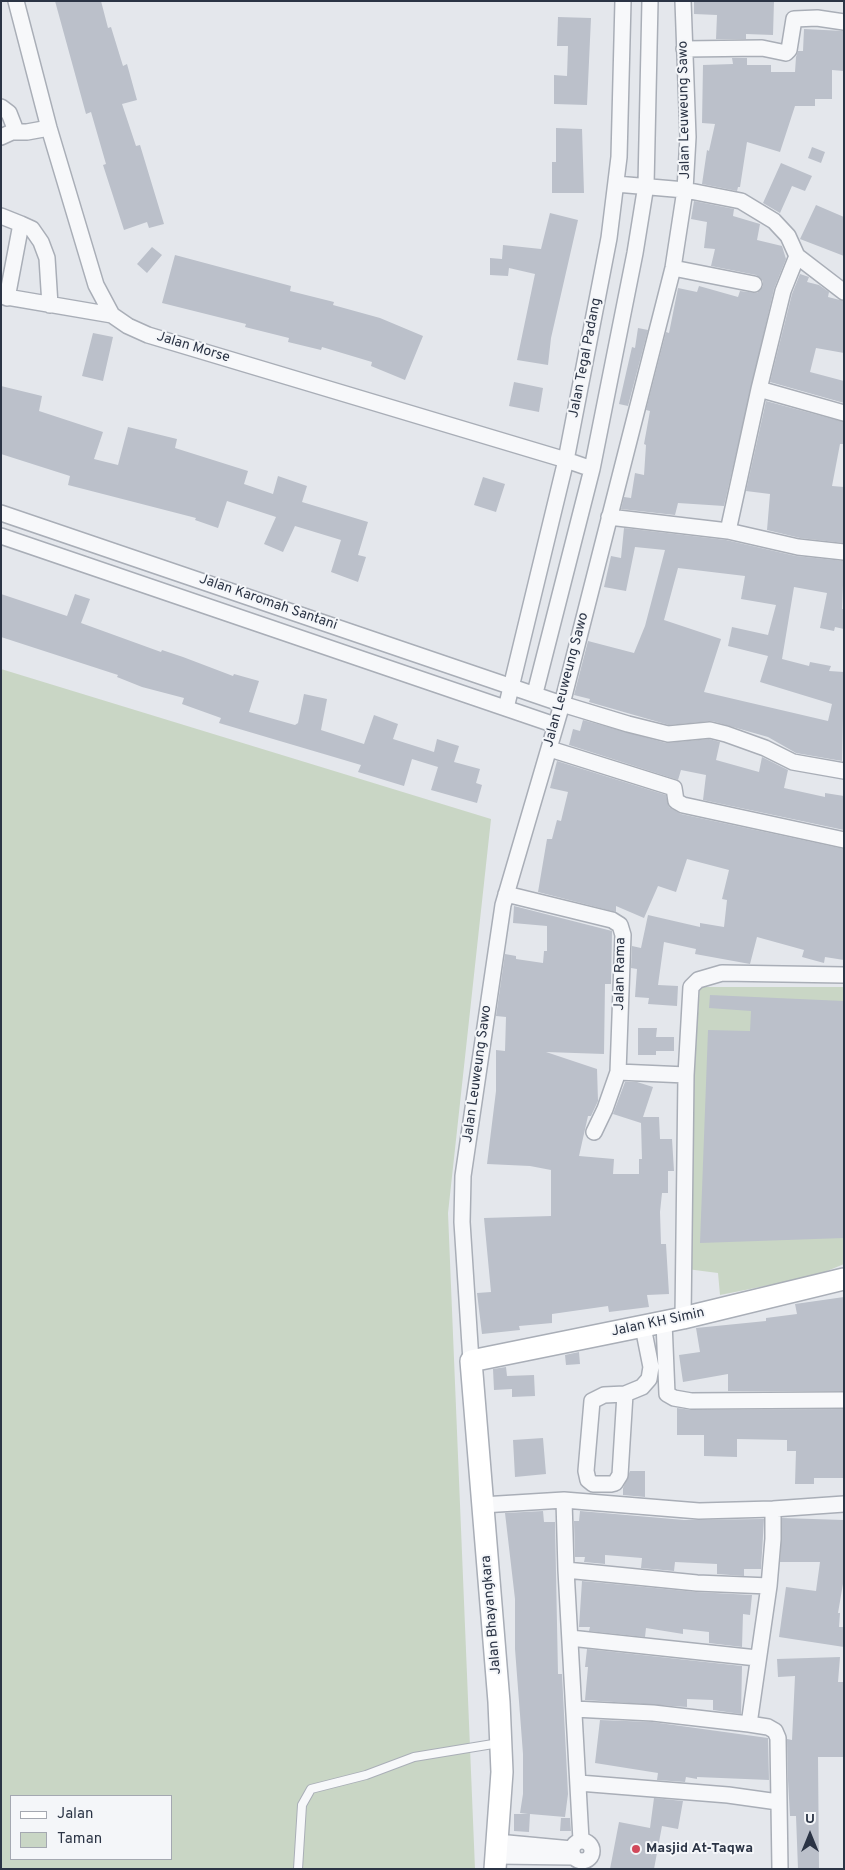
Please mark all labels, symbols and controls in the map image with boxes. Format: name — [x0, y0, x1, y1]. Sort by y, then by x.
street label: Jalan Leuweung Sawo — [675, 41, 695, 179]
street label: Jalan Tegal Padang — [566, 297, 606, 419]
street label: Jalan Morse — [154, 329, 232, 367]
street label: Jalan Karomah Santani — [197, 571, 339, 635]
street label: Jalan Leuweung Sawo — [541, 611, 593, 749]
street label: Jalan Rama — [612, 937, 630, 1011]
street label: Jalan Leuweung Sawo — [460, 1004, 496, 1144]
street label: Jalan KH Simin — [610, 1305, 706, 1341]
street label: Jalan Bhayangkara — [478, 1555, 506, 1675]
legend — [10, 1795, 172, 1860]
text: Jalan — [57, 1805, 94, 1824]
north arrow — [785, 1810, 835, 1860]
text: U — [805, 1811, 815, 1828]
text: Taman — [57, 1830, 102, 1849]
place label: Masjid At-Taqwa — [646, 1841, 753, 1857]
marker: Masjid At-Taqwa — [630, 1843, 642, 1855]

